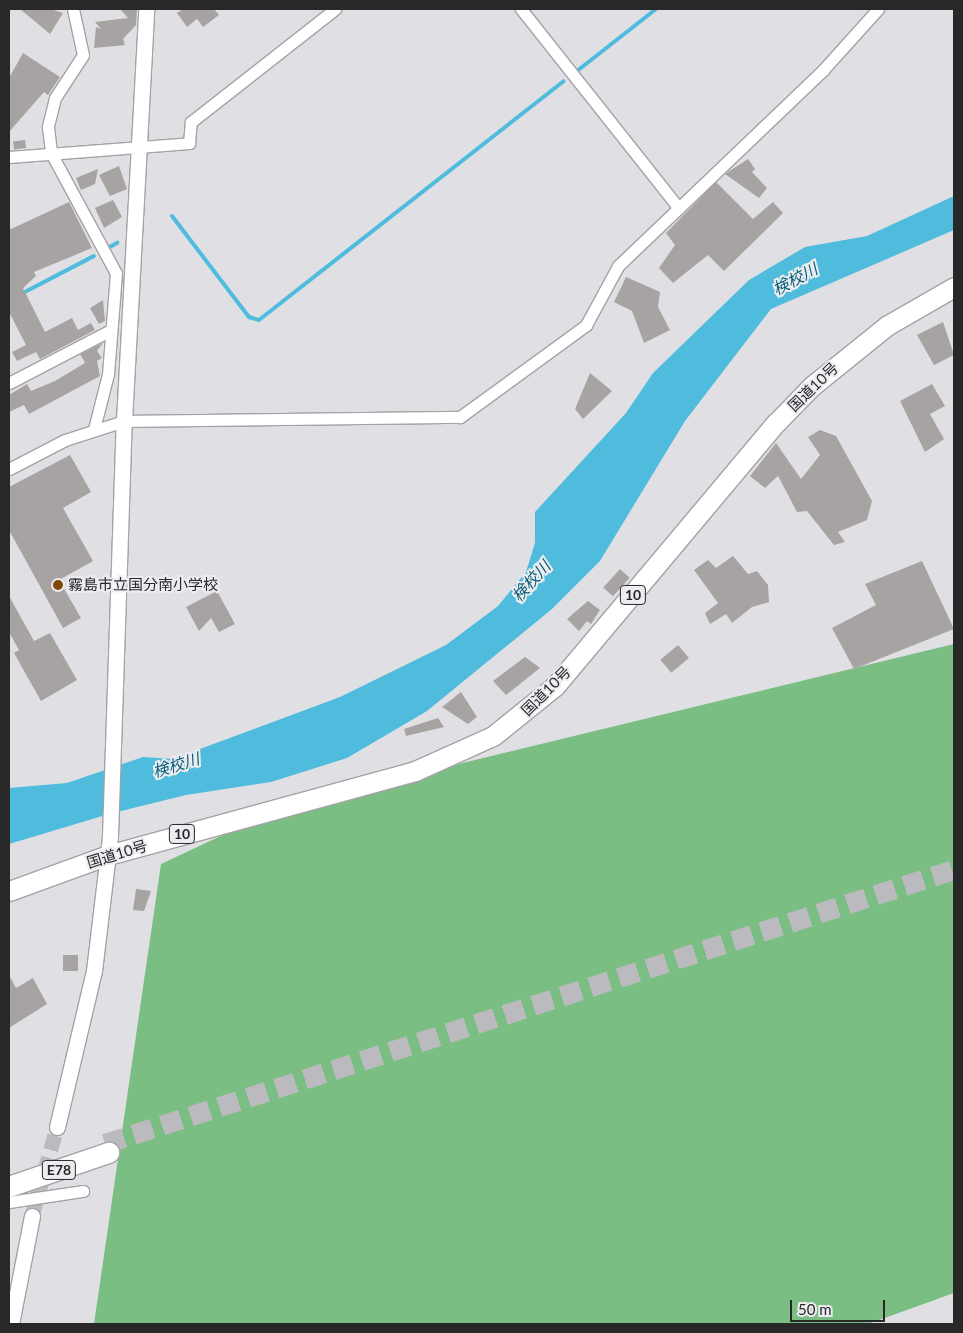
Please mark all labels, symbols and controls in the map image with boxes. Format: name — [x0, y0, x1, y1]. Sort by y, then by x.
water label: 検校川 — [769, 259, 821, 299]
street label: 国道10号 — [784, 359, 842, 415]
water label: 検校川 — [508, 557, 554, 605]
place label: 霧島市立国分南小学校 — [68, 576, 218, 594]
marker: 霧島市立国分南小学校 — [52, 579, 64, 591]
road number: 10 — [619, 584, 647, 606]
street label: 国道10号 — [518, 663, 574, 719]
water label: 検校川 — [150, 749, 202, 781]
road number: 10 — [168, 822, 196, 846]
street label: 国道10号 — [85, 836, 149, 872]
road number: E78 — [42, 1158, 76, 1182]
scale bar — [793, 1290, 888, 1322]
text: 50 m — [798, 1300, 832, 1318]

